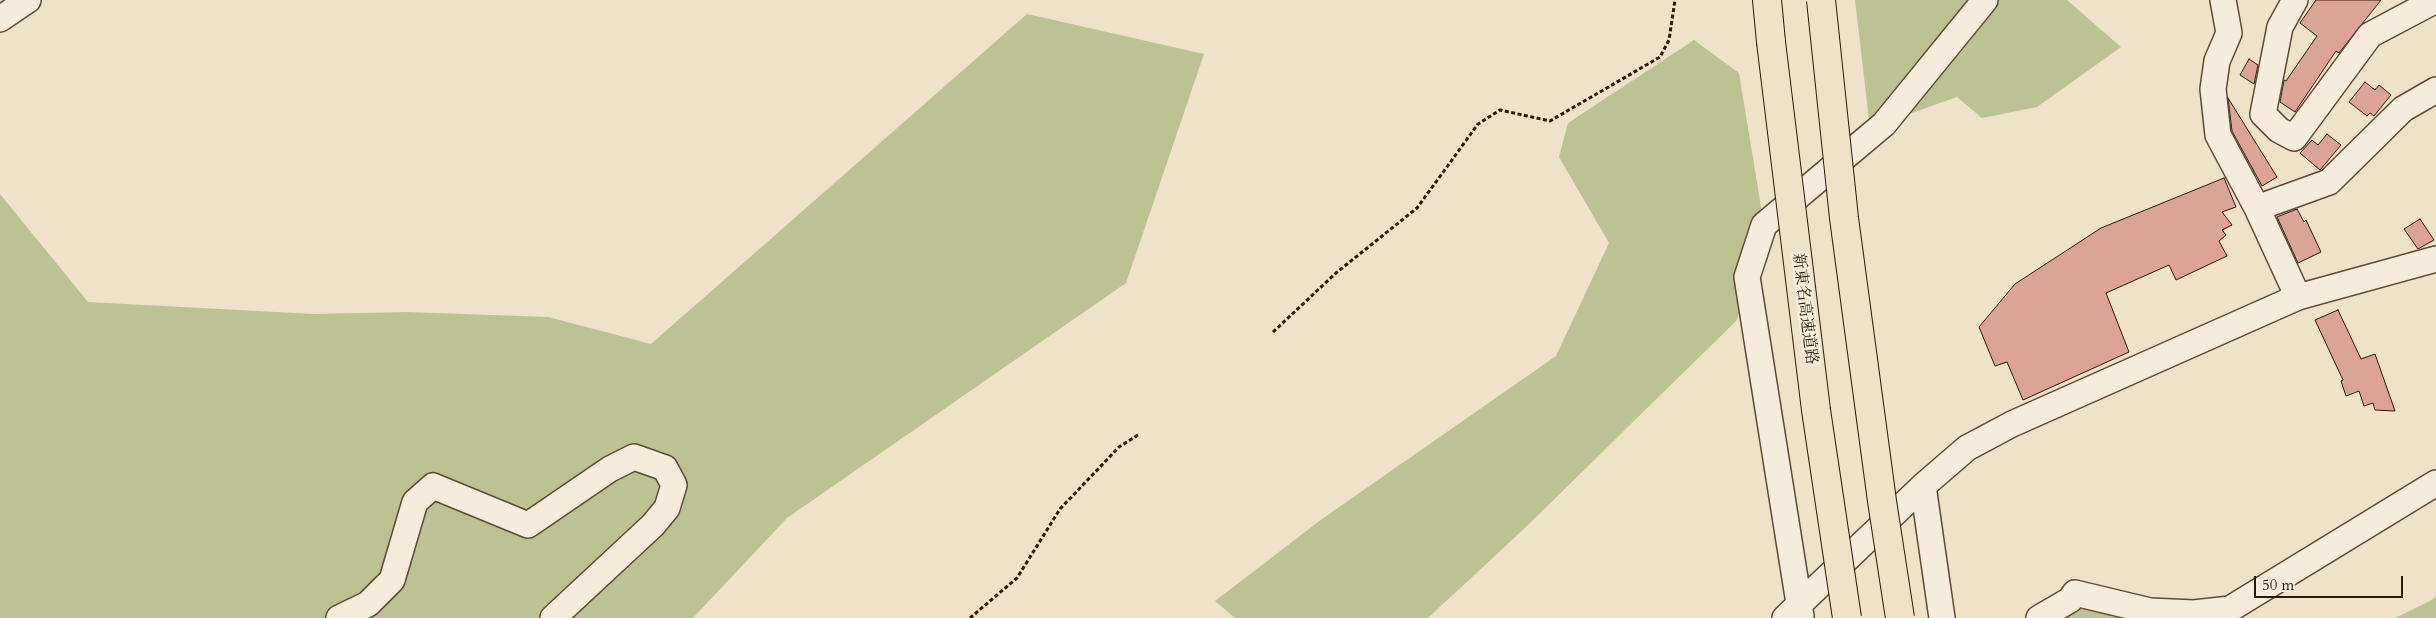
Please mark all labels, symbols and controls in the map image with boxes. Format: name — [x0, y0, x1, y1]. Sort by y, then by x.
street label: 新東名高速道路 — [1788, 252, 1820, 366]
scale bar — [2256, 566, 2405, 598]
text: 50 m — [2262, 575, 2294, 595]

